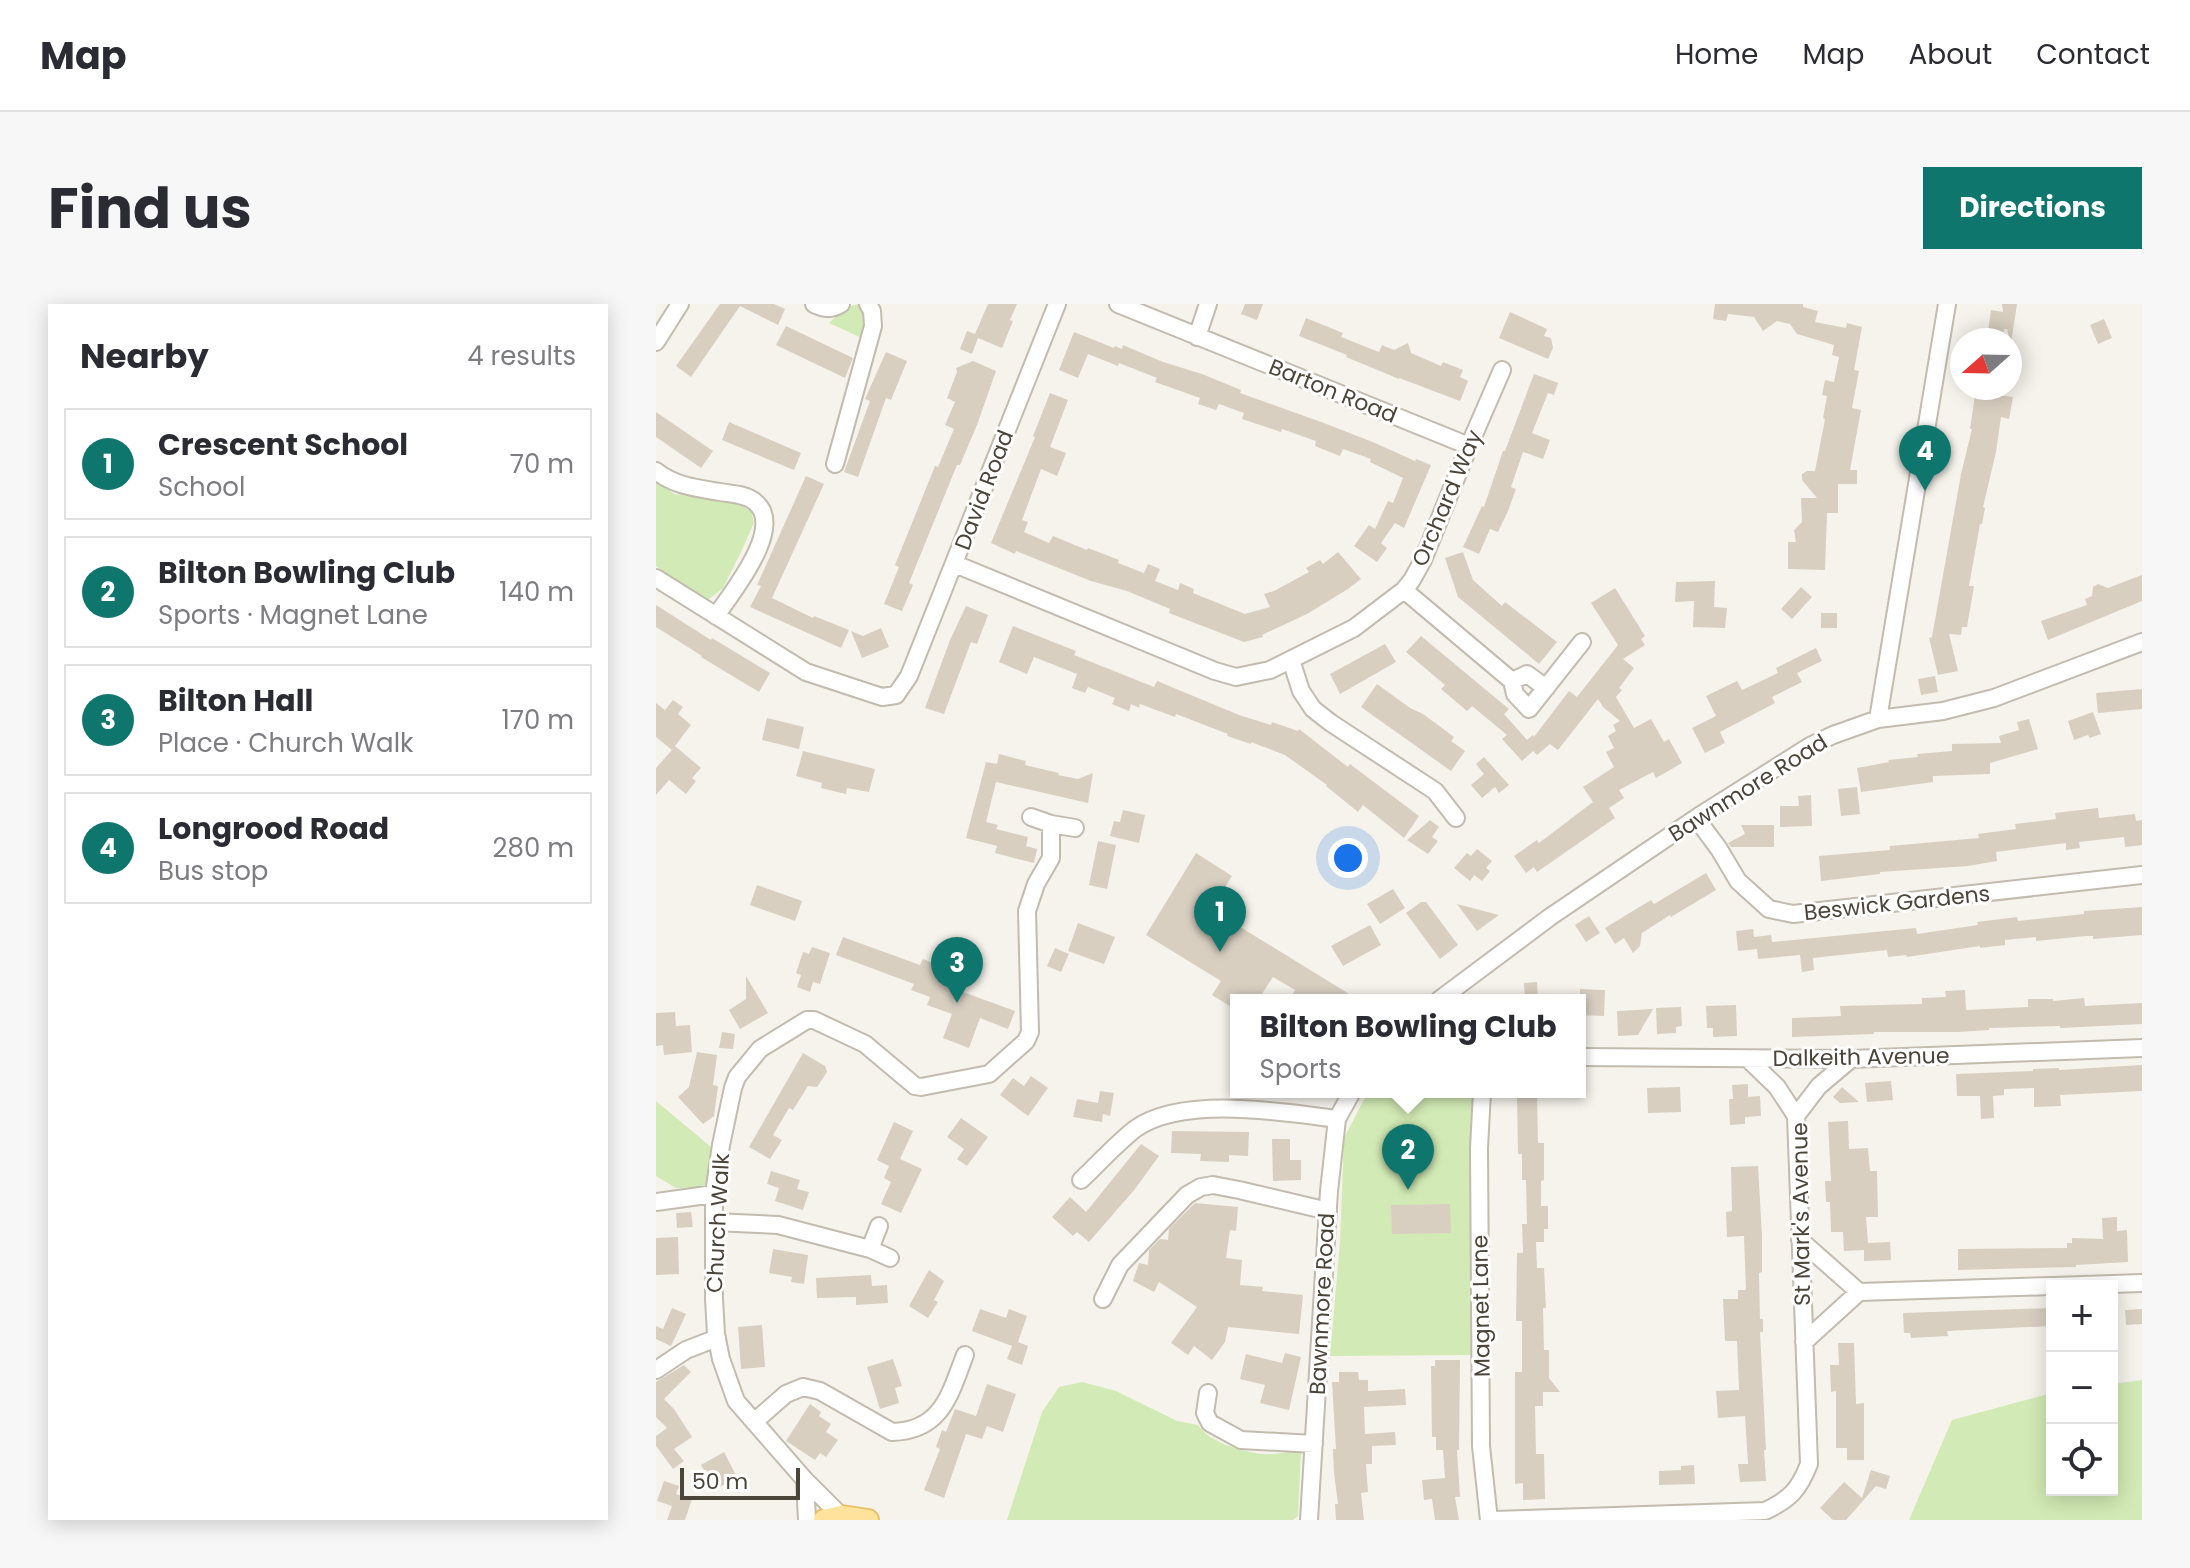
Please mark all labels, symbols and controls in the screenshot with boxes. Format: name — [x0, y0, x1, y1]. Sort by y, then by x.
text: Map — [40, 29, 127, 82]
text: Home — [1675, 35, 1758, 74]
text: Map — [1802, 35, 1864, 74]
text: About — [1908, 35, 1992, 74]
text: Contact — [2036, 35, 2150, 74]
button: Directions — [1923, 167, 2142, 249]
text: Find us — [48, 169, 252, 248]
north arrow — [1950, 328, 2022, 400]
text: Nearby — [80, 332, 209, 380]
text: 4 results — [467, 338, 576, 374]
street label: Barton Road — [1264, 351, 1402, 431]
text: Crescent School — [158, 423, 408, 466]
street label: Orchard Way — [1404, 424, 1490, 571]
pin: 4 — [1899, 425, 1951, 491]
street label: David Road — [947, 426, 1021, 554]
text: 1 — [103, 446, 113, 482]
text: 70 m — [510, 446, 574, 482]
text: School — [158, 469, 245, 505]
text: Bilton Bowling Club — [158, 551, 455, 594]
text: 2 — [101, 574, 115, 610]
text: 140 m — [499, 574, 574, 610]
text: Sports · Magnet Lane — [158, 597, 428, 633]
text: Bilton Hall — [158, 679, 313, 722]
text: 3 — [100, 702, 116, 738]
text: 170 m — [501, 702, 574, 738]
text: Place · Church Walk — [158, 725, 413, 761]
street label: Bawnmore Road — [1663, 727, 1833, 849]
text: Longrood Road — [158, 807, 389, 850]
text: 4 — [99, 830, 117, 866]
text: 280 m — [493, 830, 574, 866]
your location — [1328, 838, 1368, 878]
text: Bus stop — [158, 853, 268, 889]
street label: Beswick Gardens — [1802, 878, 1992, 928]
pin: 1 — [1194, 886, 1246, 952]
pin: 3 — [931, 937, 983, 1003]
popup — [1230, 994, 1586, 1098]
text: Bilton Bowling Club — [1259, 1005, 1557, 1048]
street label: Dalkeith Avenue — [1772, 1040, 1950, 1074]
text: Sports — [1259, 1051, 1342, 1087]
street label: St Mark's Avenue — [1784, 1122, 1818, 1306]
pin: 2 — [1382, 1124, 1434, 1190]
street label: Church Walk — [699, 1152, 737, 1294]
street label: Bawnmore Road — [1302, 1212, 1342, 1396]
street label: Magnet Lane — [1464, 1235, 1498, 1377]
map controls — [2046, 1280, 2118, 1496]
button: + — [2046, 1280, 2118, 1352]
button: − — [2046, 1352, 2118, 1424]
button: locate — [2046, 1424, 2118, 1496]
scale bar — [680, 1464, 800, 1500]
text: 50 m — [692, 1466, 748, 1497]

